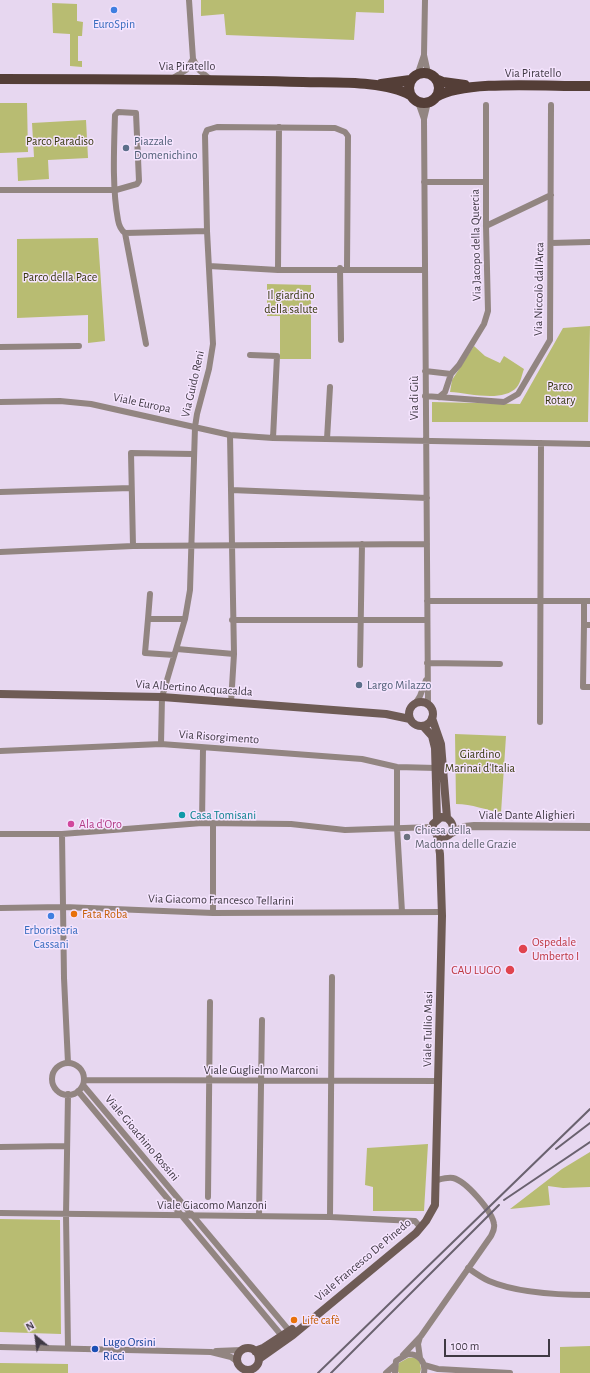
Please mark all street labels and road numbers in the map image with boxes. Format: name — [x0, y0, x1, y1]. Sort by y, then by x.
street label: Via Piratello — [159, 59, 215, 73]
street label: Via Piratello — [505, 66, 561, 80]
street label: Via Jacopo della Quercia — [468, 189, 484, 301]
street label: Via Niccolò dall'Arca — [531, 242, 547, 336]
street label: Via Guido Reni — [178, 349, 208, 419]
street label: Via di Giù — [407, 376, 421, 420]
street label: Viale Europa — [112, 390, 172, 416]
street label: Via Albertino Acquacalda — [135, 677, 253, 699]
street label: Via Risorgimento — [178, 727, 260, 747]
street label: Viale Dante Alighieri — [479, 808, 575, 822]
street label: Via Giacomo Francesco Tellarini — [148, 892, 294, 908]
street label: Viale Tullio Masi — [420, 991, 436, 1067]
street label: Viale Guglielmo Marconi — [204, 1063, 318, 1077]
street label: Viale Gioachino Rossini — [102, 1092, 182, 1184]
street label: Viale Giacomo Manzoni — [157, 1198, 267, 1212]
street label: Viale Francesco De Pinedo — [312, 1216, 414, 1304]

